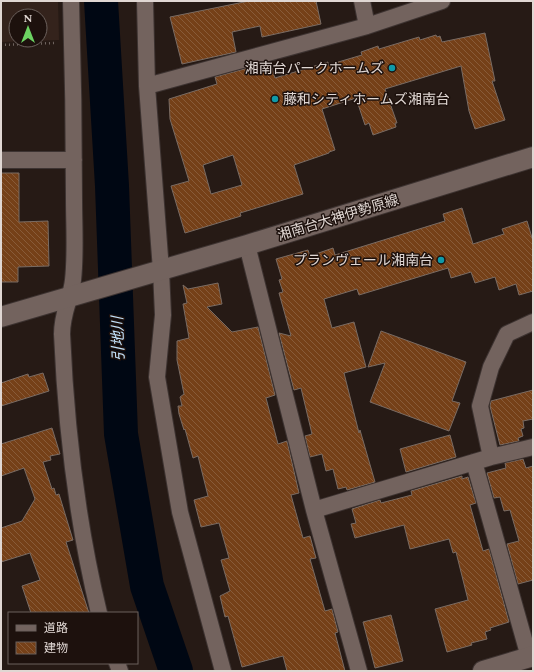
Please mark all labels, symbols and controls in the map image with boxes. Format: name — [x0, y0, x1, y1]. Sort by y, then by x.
north arrow — [8, 8, 48, 48]
text: N — [24, 10, 33, 27]
place label: 湘南台パークホームズ — [244, 58, 384, 79]
marker: 湘南台パークホームズ — [387, 63, 397, 73]
place label: 藤和シティホームズ湘南台 — [283, 89, 450, 110]
marker: 藤和シティホームズ湘南台 — [270, 94, 280, 104]
street label: 湘南台大神伊勢原線 — [275, 189, 401, 246]
place label: プランヴェール湘南台 — [293, 250, 433, 271]
marker: プランヴェール湘南台 — [436, 255, 446, 265]
water label: 引地川 — [106, 314, 131, 362]
legend — [8, 612, 138, 664]
text: 道路 — [44, 619, 68, 638]
text: 建物 — [44, 639, 68, 658]

